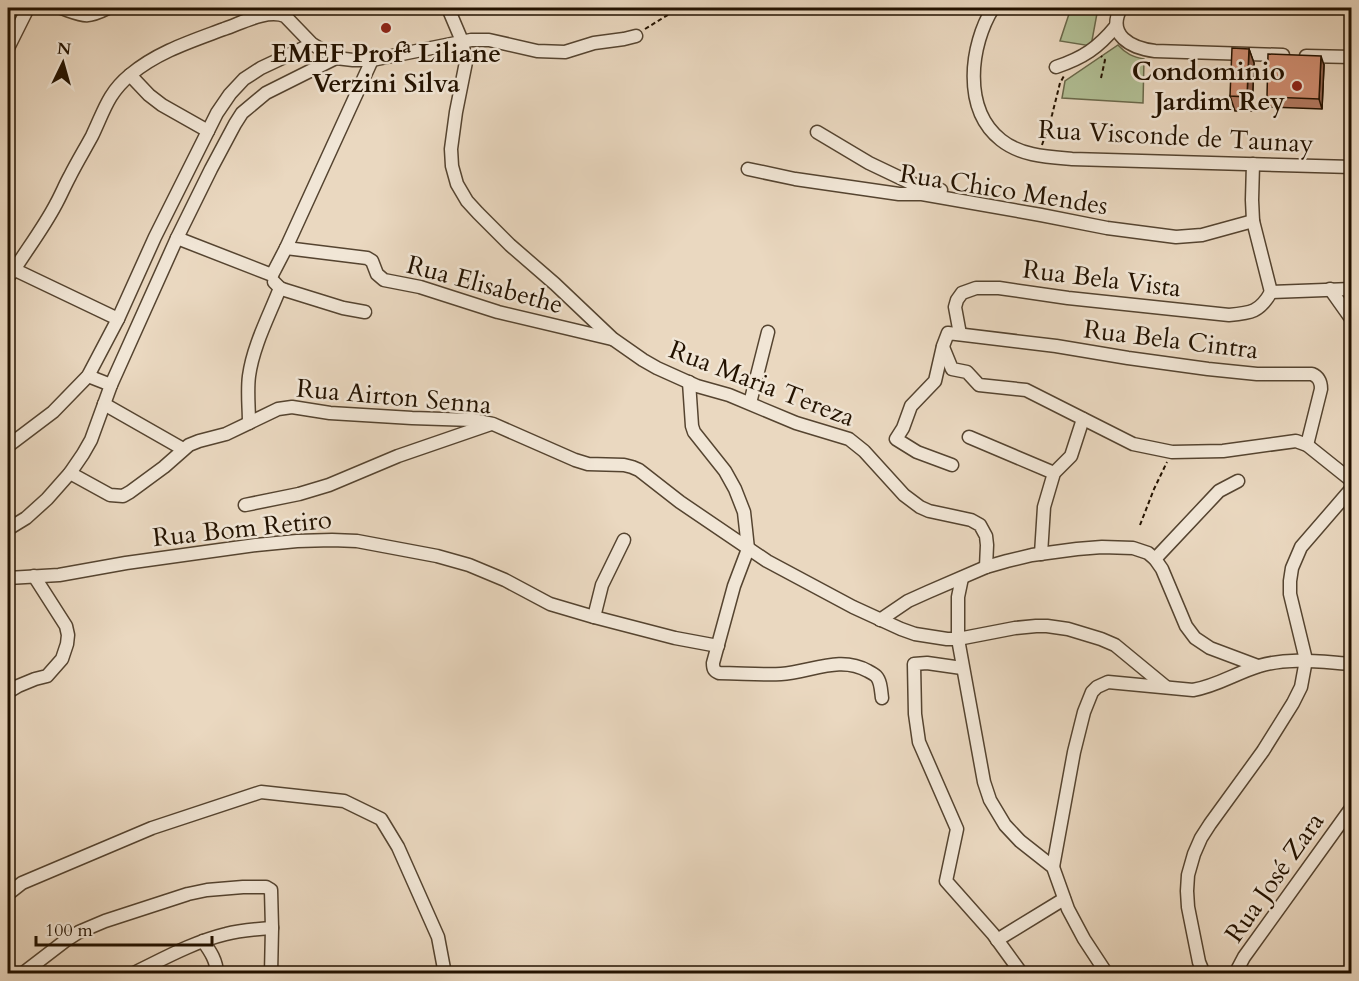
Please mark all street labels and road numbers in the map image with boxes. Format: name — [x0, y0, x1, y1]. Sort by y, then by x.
street label: Rua Visconde de Taunay — [1037, 112, 1315, 161]
street label: Rua Chico Mendes — [897, 156, 1111, 223]
street label: Rua Elisabethe — [403, 247, 567, 322]
street label: Rua Bela Vista — [1021, 251, 1183, 306]
street label: Rua Bela Cintra — [1082, 311, 1260, 368]
street label: Rua Maria Tereza — [664, 332, 860, 435]
street label: Rua Airton Senna — [295, 371, 493, 422]
street label: Rua Bom Retiro — [151, 502, 333, 555]
street label: Rua José Zara — [1217, 805, 1332, 949]

